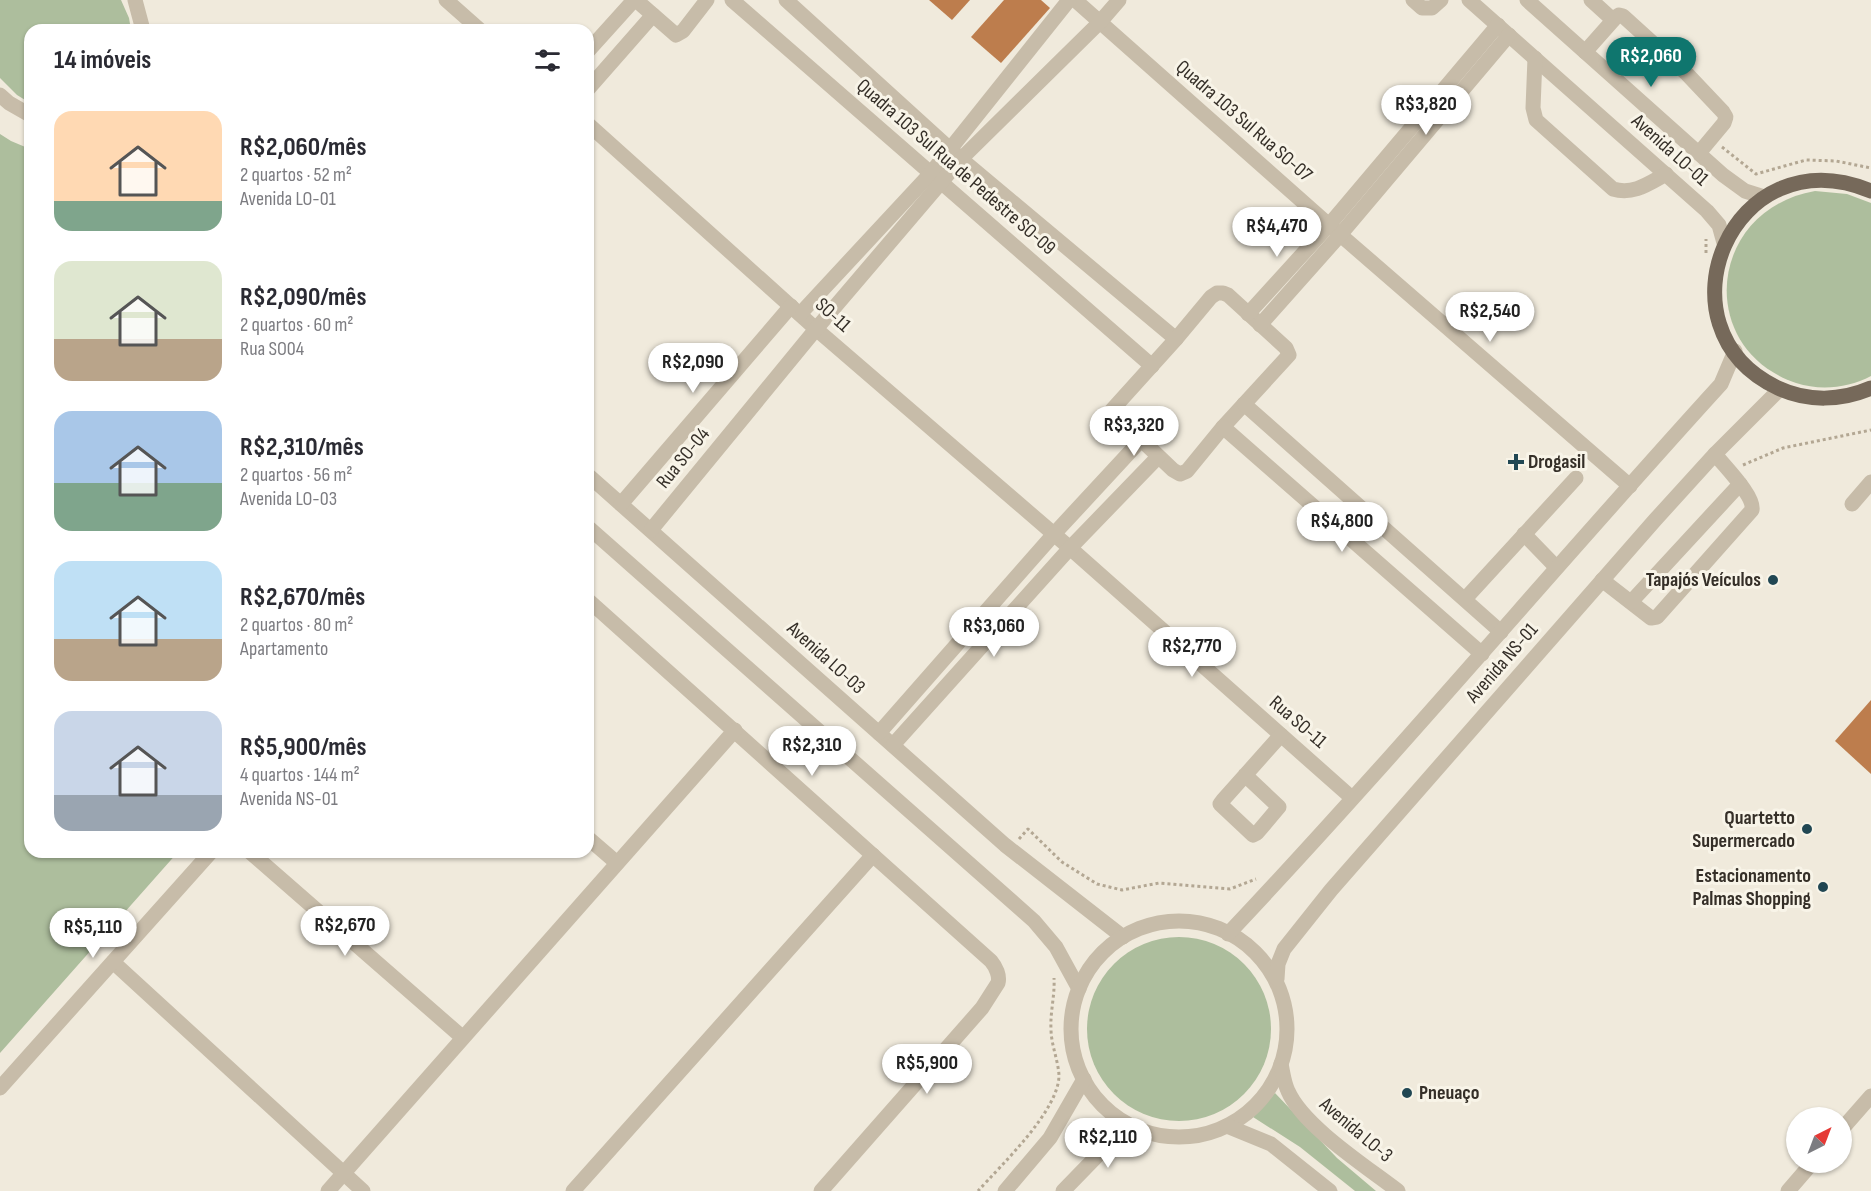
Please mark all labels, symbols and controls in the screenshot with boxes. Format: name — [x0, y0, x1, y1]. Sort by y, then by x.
pin: R$2,060 — [1596, 37, 1706, 88]
icon: filters — [531, 44, 564, 77]
text: R$2,060 — [1620, 44, 1682, 68]
text: 14 imóveis — [54, 45, 151, 76]
street label: Quadra 103 Sul Rua SO-07 — [1171, 55, 1317, 187]
street label: Quadra 103 Sul Rua de Pedestre SO-09 — [851, 74, 1061, 260]
pin: R$3,820 — [1371, 85, 1481, 136]
text: R$3,820 — [1395, 92, 1457, 116]
street label: Avenida LO-01 — [1626, 108, 1714, 191]
text: R$2,060/mês — [240, 132, 366, 163]
icon: home — [102, 135, 174, 207]
text: 2 quartos · 52 m² — [240, 163, 352, 187]
text: Avenida LO-01 — [240, 187, 336, 211]
pin: R$4,470 — [1222, 207, 1332, 258]
text: R$4,470 — [1246, 214, 1308, 238]
text: R$2,090/mês — [240, 282, 366, 313]
icon: home — [102, 285, 174, 357]
pin: R$2,540 — [1435, 292, 1545, 343]
street label: SO-11 — [810, 293, 856, 337]
text: R$2,540 — [1459, 299, 1521, 323]
text: 2 quartos · 60 m² — [240, 313, 353, 337]
text: Rua SO04 — [240, 337, 304, 361]
pin: R$2,090 — [638, 343, 748, 394]
text: R$2,090 — [662, 350, 724, 374]
pin: R$3,320 — [1079, 406, 1189, 457]
text: R$3,320 — [1104, 413, 1164, 437]
street label: Rua SO-04 — [651, 423, 715, 493]
text: R$2,310/mês — [240, 432, 364, 463]
icon: home — [102, 435, 174, 507]
place label: Drogasil — [1528, 450, 1585, 474]
marker: Drogasil — [1509, 455, 1523, 469]
text: 2 quartos · 56 m² — [240, 463, 353, 487]
text: Avenida LO-03 — [240, 487, 337, 511]
pin: R$4,800 — [1287, 502, 1397, 553]
text: R$4,800 — [1311, 509, 1373, 533]
place label: Tapajós Veículos — [1646, 568, 1761, 592]
marker: Tapajós Veículos — [1766, 573, 1780, 587]
text: R$2,670/mês — [240, 582, 365, 613]
icon: home — [102, 585, 174, 657]
pin: R$3,060 — [939, 607, 1049, 658]
text: 2 quartos · 80 m² — [240, 613, 353, 637]
text: R$3,060 — [963, 614, 1025, 638]
street label: Avenida LO-03 — [781, 616, 870, 699]
street label: Avenida NS-01 — [1460, 618, 1543, 708]
pin: R$2,770 — [1137, 627, 1247, 678]
text: R$2,770 — [1162, 634, 1222, 658]
text: Apartamento — [240, 637, 328, 661]
street label: Rua SO-11 — [1264, 691, 1332, 753]
pin: R$2,310 — [757, 726, 867, 777]
text: R$5,900/mês — [240, 732, 367, 763]
text: R$2,310 — [782, 733, 842, 757]
icon: home — [102, 735, 174, 807]
text: 4 quartos · 144 m² — [240, 763, 360, 787]
text: Avenida NS-01 — [240, 787, 338, 811]
place label: Quartetto Supermercado — [1692, 806, 1795, 853]
marker: Quartetto Supermercado — [1800, 822, 1814, 836]
place label: Estacionamento Palmas Shopping — [1692, 864, 1812, 911]
marker: Estacionamento Palmas Shopping — [1816, 880, 1830, 894]
pin: R$2,670 — [290, 906, 400, 957]
pin: R$5,110 — [38, 908, 148, 959]
text: R$2,670 — [315, 913, 375, 937]
text: R$5,110 — [64, 915, 122, 939]
pin: R$5,900 — [872, 1044, 982, 1095]
text: R$5,900 — [896, 1051, 958, 1075]
place label: Pneuaço — [1419, 1081, 1479, 1105]
marker: Pneuaço — [1400, 1086, 1414, 1100]
street label: Avenida LO-3 — [1314, 1092, 1397, 1168]
north arrow — [1786, 1107, 1852, 1173]
map controls — [1786, 1107, 1852, 1173]
pin: R$2,110 — [1053, 1118, 1163, 1169]
text: R$2,110 — [1079, 1125, 1137, 1149]

